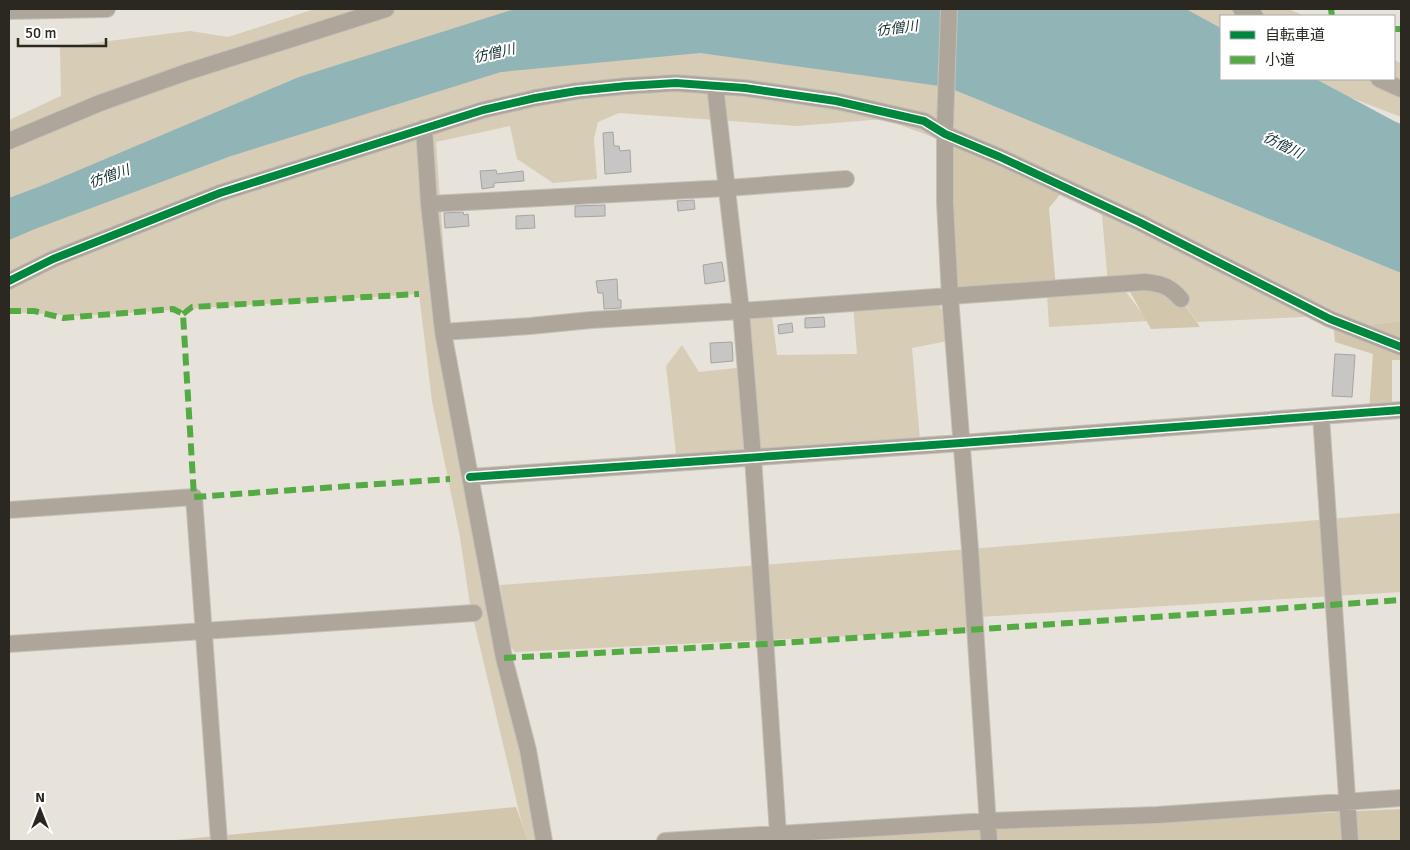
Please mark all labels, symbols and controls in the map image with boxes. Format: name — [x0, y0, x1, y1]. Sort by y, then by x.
scale bar — [18, 15, 105, 47]
legend — [1220, 15, 1395, 80]
water label: 彷僧川 — [875, 17, 921, 39]
text: 50 m — [25, 24, 56, 42]
text: 自転車道 — [1265, 26, 1325, 44]
water label: 彷僧川 — [472, 40, 518, 66]
text: 小道 — [1265, 51, 1295, 69]
water label: 彷僧川 — [1260, 129, 1307, 163]
water label: 彷僧川 — [87, 161, 134, 192]
north arrow — [15, 785, 65, 835]
text: N — [35, 789, 45, 806]

